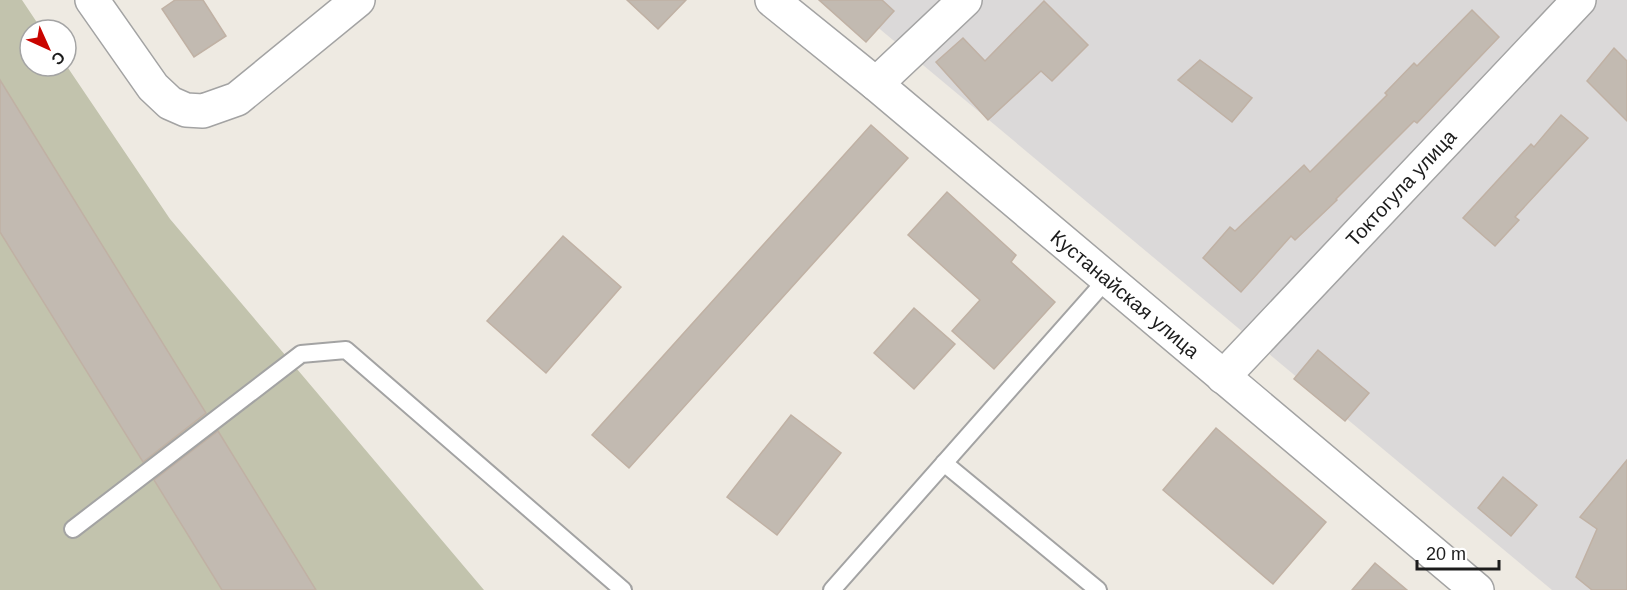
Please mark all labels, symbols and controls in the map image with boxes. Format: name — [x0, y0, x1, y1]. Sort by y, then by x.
north arrow — [18, 18, 78, 78]
text: С — [48, 48, 68, 69]
street label: Токтогула улица — [1341, 125, 1461, 251]
street label: Кустанайская улица — [1046, 226, 1204, 363]
scale bar — [1417, 533, 1500, 571]
text: 20 m — [1426, 544, 1466, 564]

